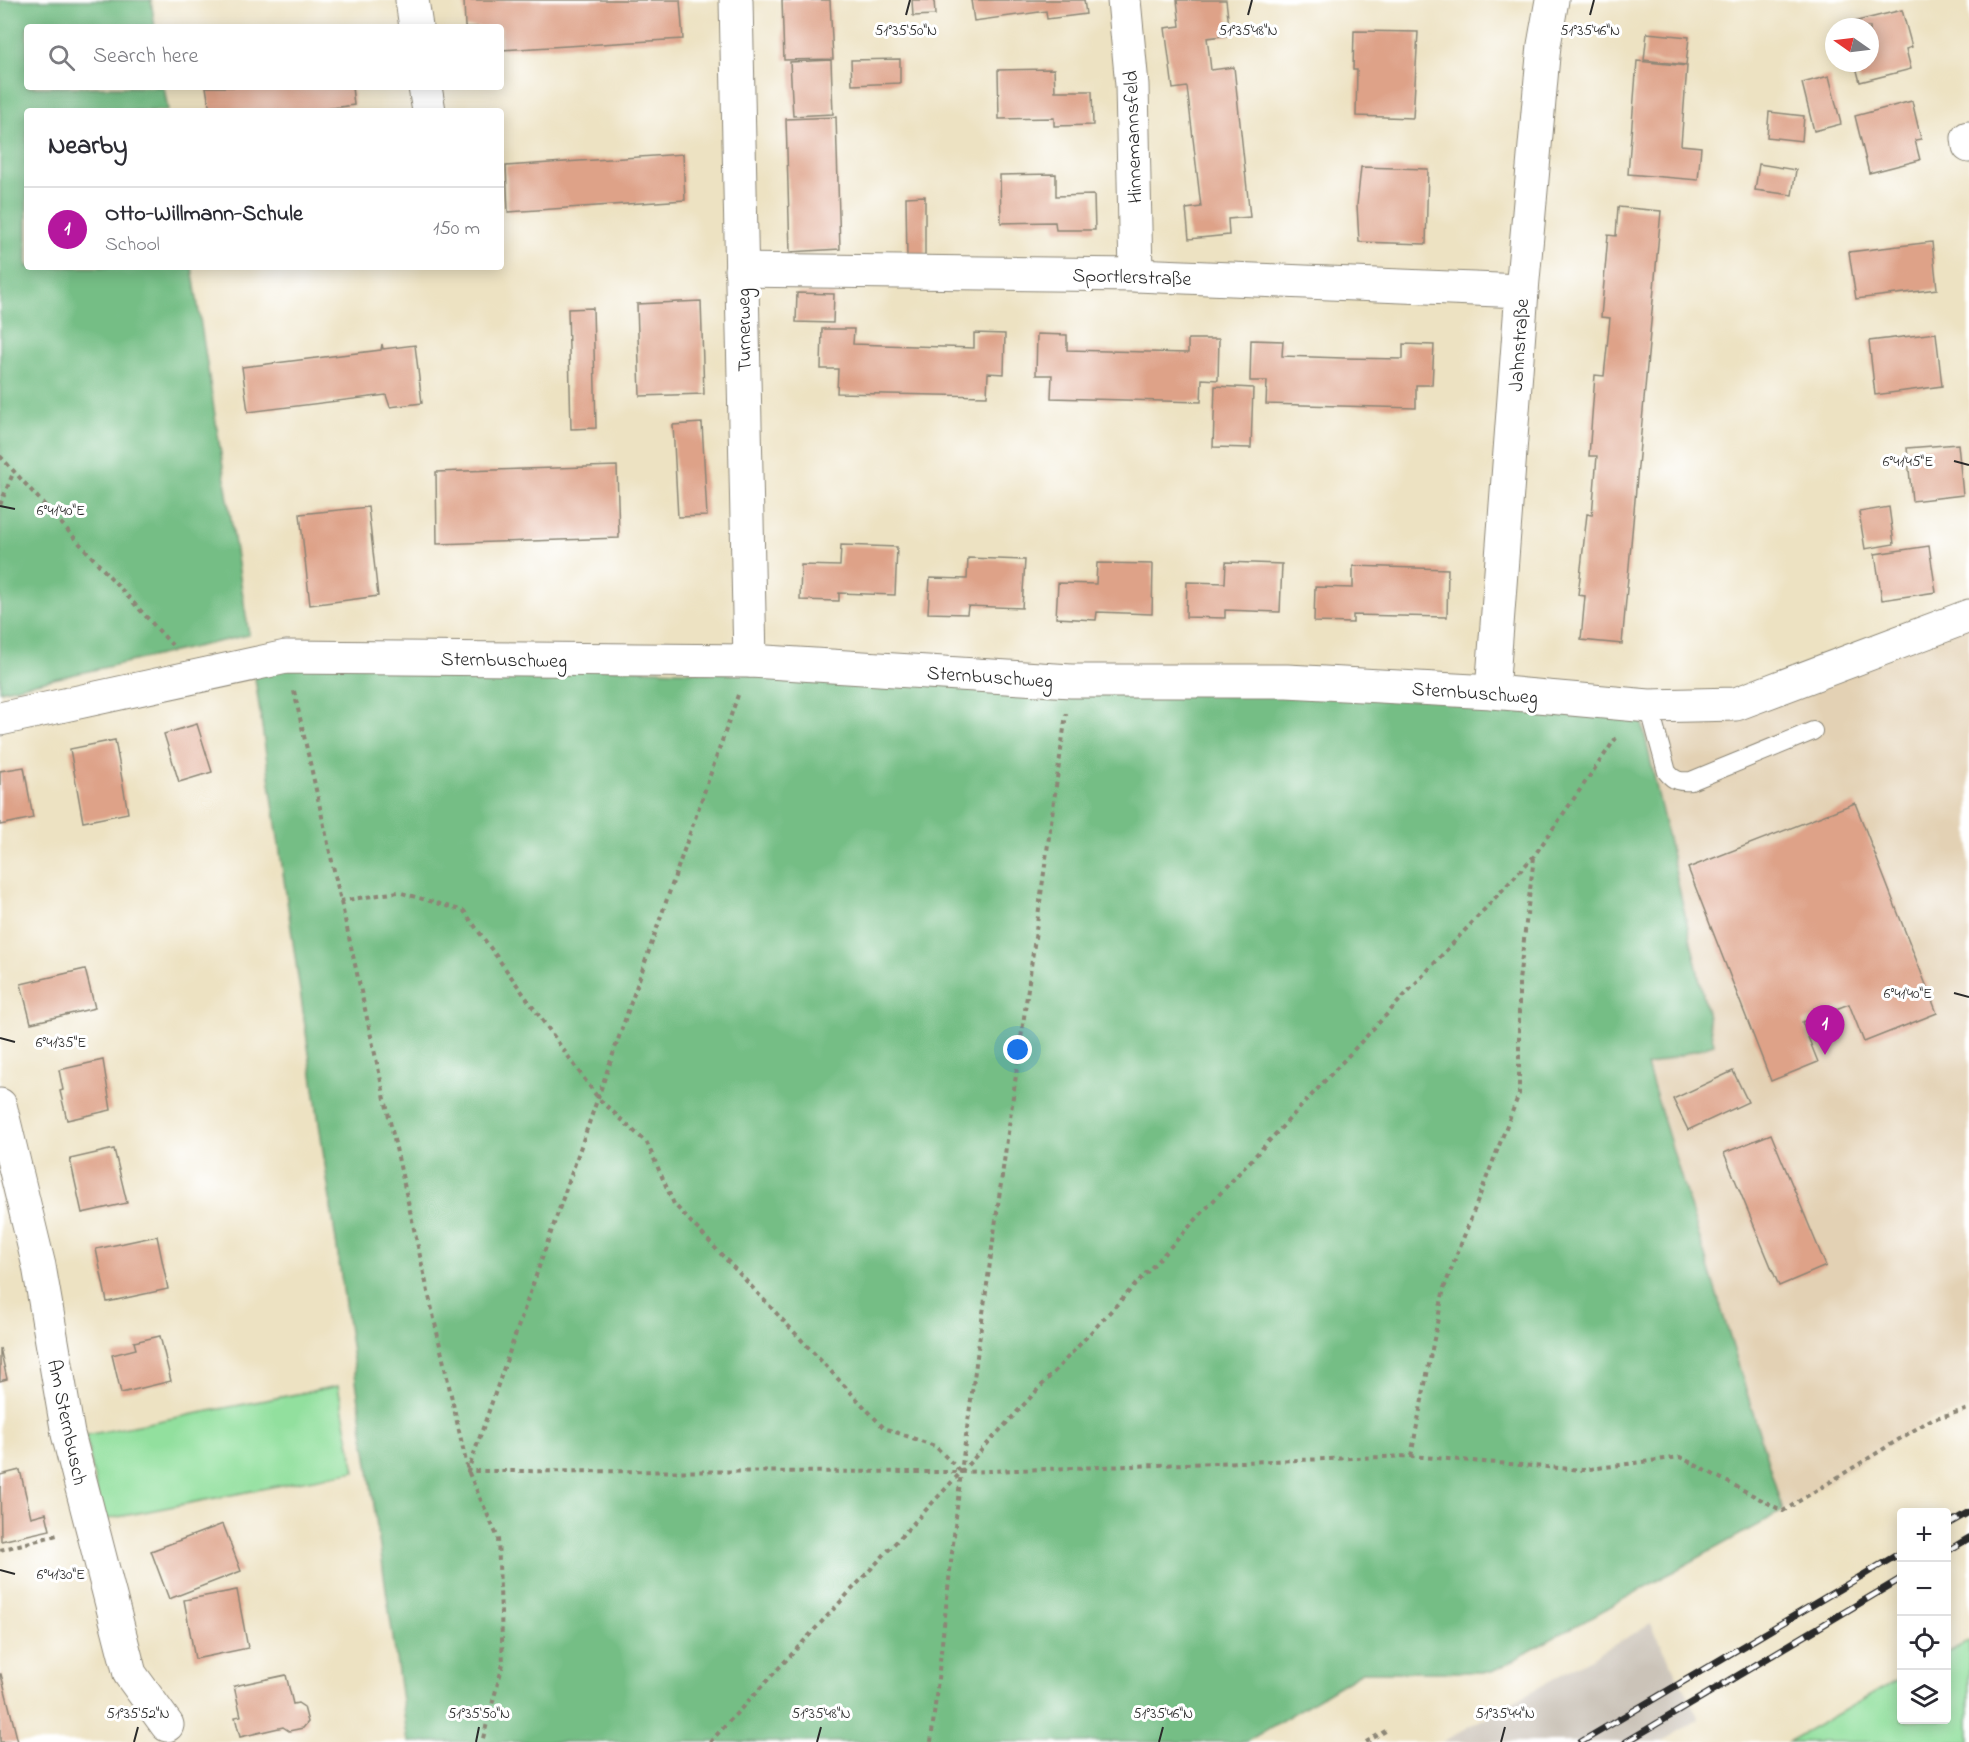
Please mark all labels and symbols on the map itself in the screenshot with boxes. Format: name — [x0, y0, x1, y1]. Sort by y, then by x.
north arrow — [1825, 18, 1879, 72]
text: 51°35'50"N — [875, 20, 937, 42]
text: 51°35'48"N — [1218, 20, 1278, 42]
text: 51°35'46"N — [1560, 20, 1620, 42]
street label: Hinnemannsfeld — [1118, 70, 1151, 204]
street label: Sportlerstraße — [1072, 262, 1192, 295]
street label: Turnerweg — [730, 288, 762, 372]
street label: Jahnstraße — [1503, 298, 1538, 393]
text: 6°41'45"E — [1883, 451, 1933, 473]
text: 6°41'40"E — [37, 500, 85, 522]
street label: Sternbuschweg — [441, 646, 567, 678]
street label: Sternbuschweg — [926, 660, 1054, 698]
street label: Sternbuschweg — [1411, 676, 1539, 714]
text: 6°41'40"E — [1884, 983, 1932, 1005]
pin: 1 — [1806, 1006, 1844, 1055]
text: 6°41'35"E — [36, 1032, 86, 1054]
your location — [1003, 1035, 1032, 1064]
street label: Am Sternbusch — [38, 1357, 93, 1488]
text: 6°41'30"E — [37, 1564, 85, 1586]
text: 51°35'52"N — [106, 1703, 170, 1725]
text: 51°35'50"N — [448, 1703, 510, 1725]
text: 51°35'48"N — [791, 1703, 851, 1725]
text: 51°35'46"N — [1133, 1703, 1193, 1725]
text: 51°35'44"N — [1475, 1703, 1535, 1725]

